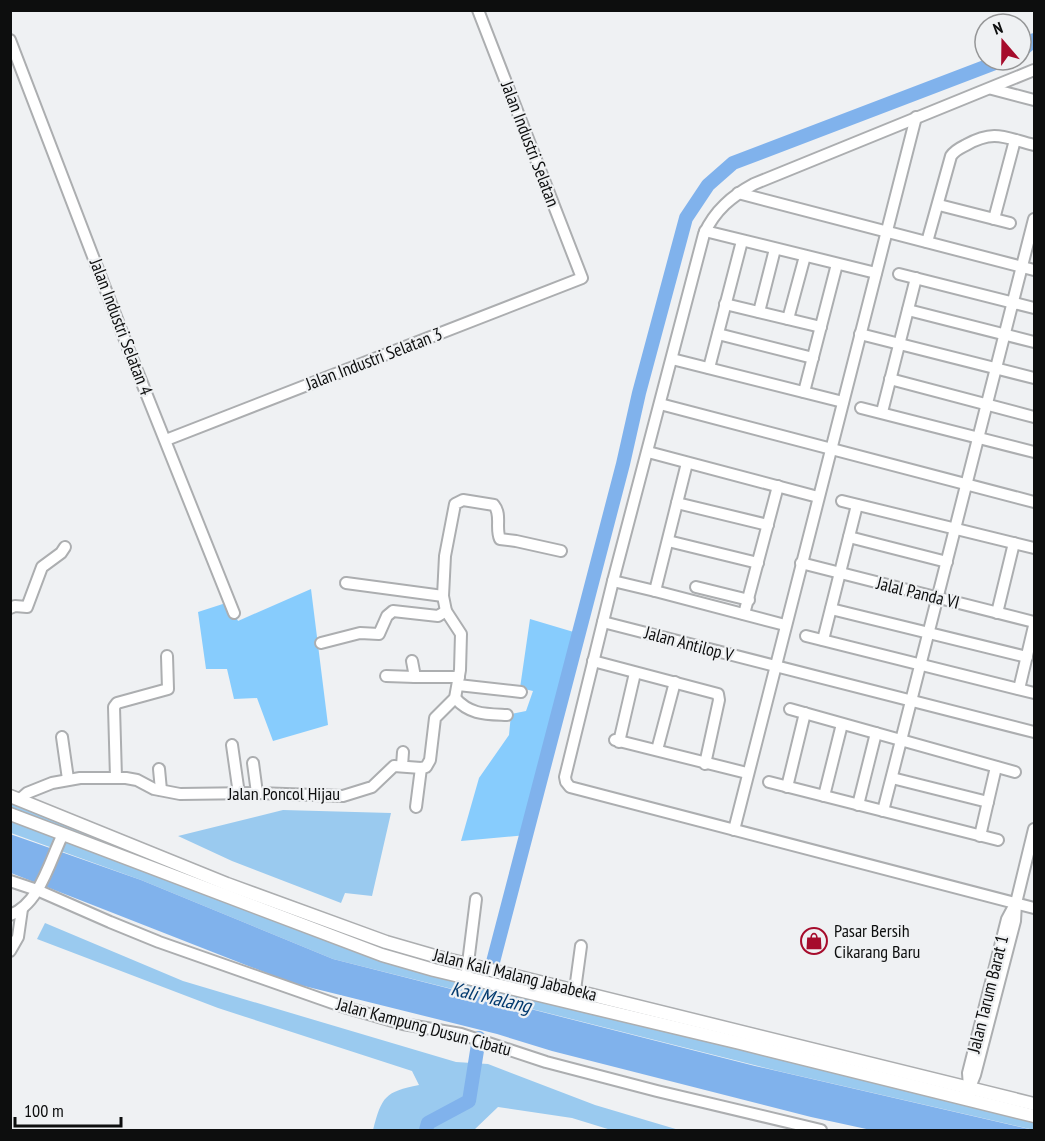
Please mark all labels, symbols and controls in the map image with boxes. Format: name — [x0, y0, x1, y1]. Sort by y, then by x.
north arrow — [973, 12, 1033, 72]
text: N — [990, 17, 1005, 39]
street label: Jalan Industri Selatan — [496, 77, 565, 210]
street label: Jalan Industri Selatan 4 — [84, 254, 158, 398]
street label: Jalan Industri Selatan 3 — [301, 322, 445, 396]
street label: Jalal Panda VI — [873, 571, 962, 614]
street label: Jalan Antilop V — [641, 620, 737, 667]
street label: Jalan Poncol Hijau — [227, 782, 340, 805]
place label: Pasar Bersih Cikarang Baru — [834, 919, 920, 963]
shop icon: Pasar Bersih Cikarang Baru — [799, 926, 829, 956]
street label: Jalan Tarum Barat 1 — [961, 932, 1013, 1056]
street label: Jalan Kali Malang Jababeka — [431, 944, 599, 1006]
water label: Kali Malang — [449, 976, 533, 1018]
street label: Jalan Kampung Dusun Cibatu — [333, 992, 514, 1061]
scale bar — [15, 1090, 122, 1128]
text: 100 m — [24, 1099, 64, 1122]

